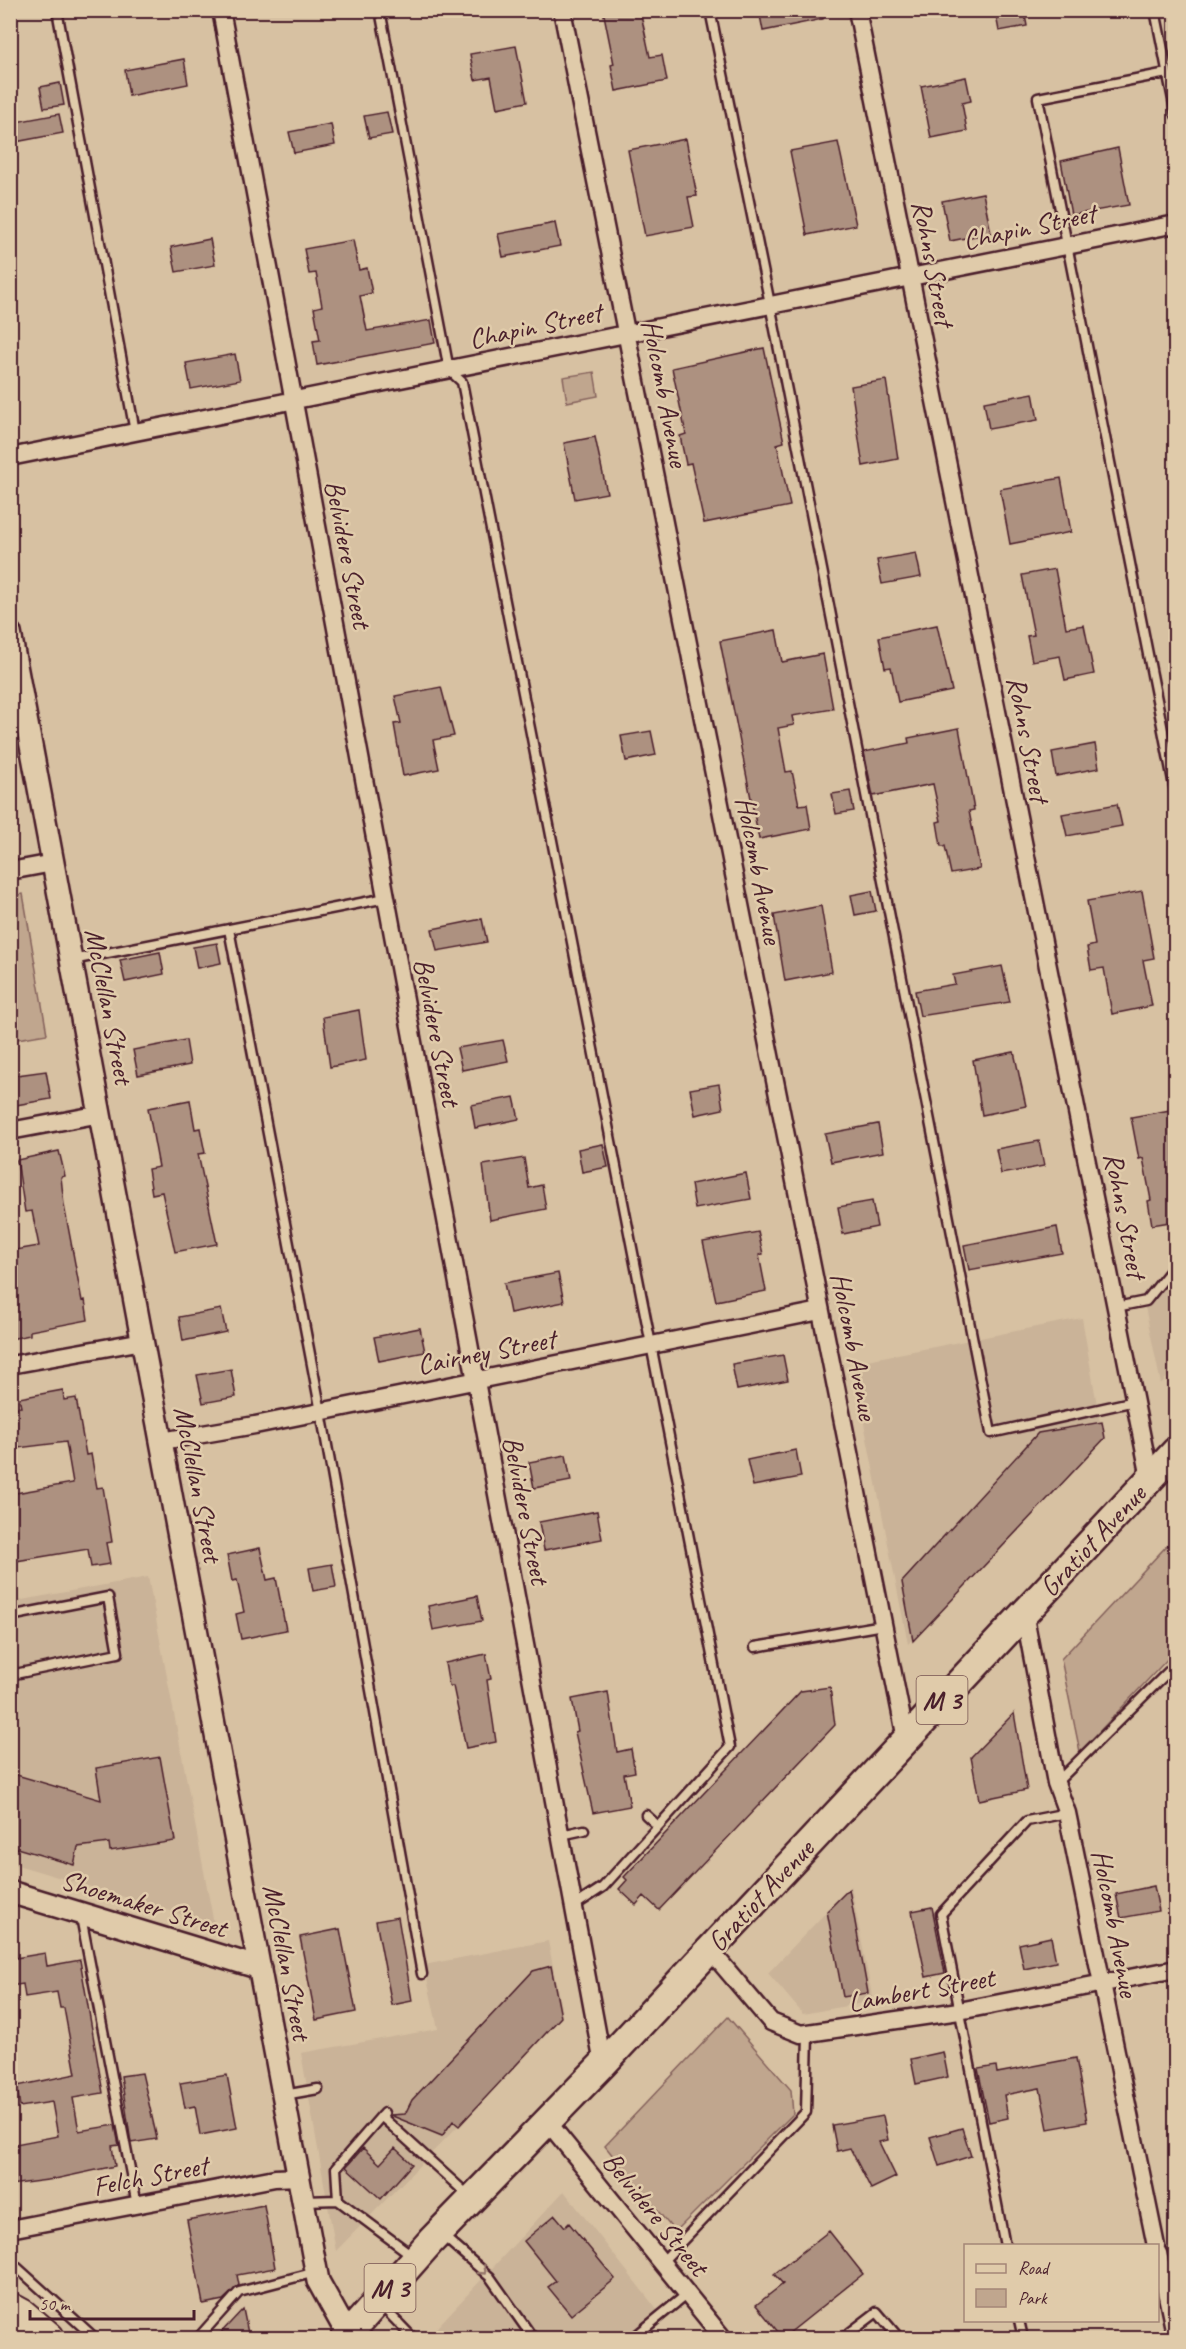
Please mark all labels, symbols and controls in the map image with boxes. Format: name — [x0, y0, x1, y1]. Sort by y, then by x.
street label: Chapin Street — [960, 195, 1102, 258]
street label: Rohns Street — [904, 197, 964, 332]
street label: Chapin Street — [466, 294, 608, 357]
street label: Holcomb Avenue — [634, 317, 697, 472]
street label: Belvidere Street — [317, 477, 380, 634]
street label: Rohns Street — [999, 673, 1059, 808]
street label: Holcomb Avenue — [728, 794, 791, 949]
street label: McClellan Street — [77, 925, 142, 1090]
street label: Belvidere Street — [406, 955, 469, 1112]
street label: Rohns Street — [1096, 1149, 1156, 1284]
street label: Holcomb Avenue — [823, 1270, 886, 1425]
street label: Cairney Street — [414, 1320, 562, 1382]
street label: McClellan Street — [166, 1403, 231, 1568]
street label: Belvidere Street — [495, 1433, 558, 1590]
street label: Gratiot Avenue — [1032, 1476, 1154, 1604]
road number: M 3 — [916, 1676, 968, 1724]
street label: Gratiot Avenue — [700, 1831, 822, 1959]
street label: Holcomb Avenue — [1084, 1847, 1147, 2002]
street label: Shoemaker Street — [57, 1862, 234, 1946]
street label: McClellan Street — [255, 1881, 320, 2046]
street label: Lambert Street — [845, 1959, 1000, 2020]
street label: Belvidere Street — [595, 2144, 718, 2285]
street label: Felch Street — [90, 2147, 214, 2204]
legend — [964, 2244, 1159, 2322]
text: Road — [1018, 2257, 1051, 2279]
road number: M 3 — [364, 2264, 416, 2312]
one-way arrow — [477, 2264, 487, 2275]
scale bar — [30, 2283, 194, 2321]
text: Park — [1018, 2287, 1048, 2309]
text: 50 m — [39, 2293, 72, 2315]

